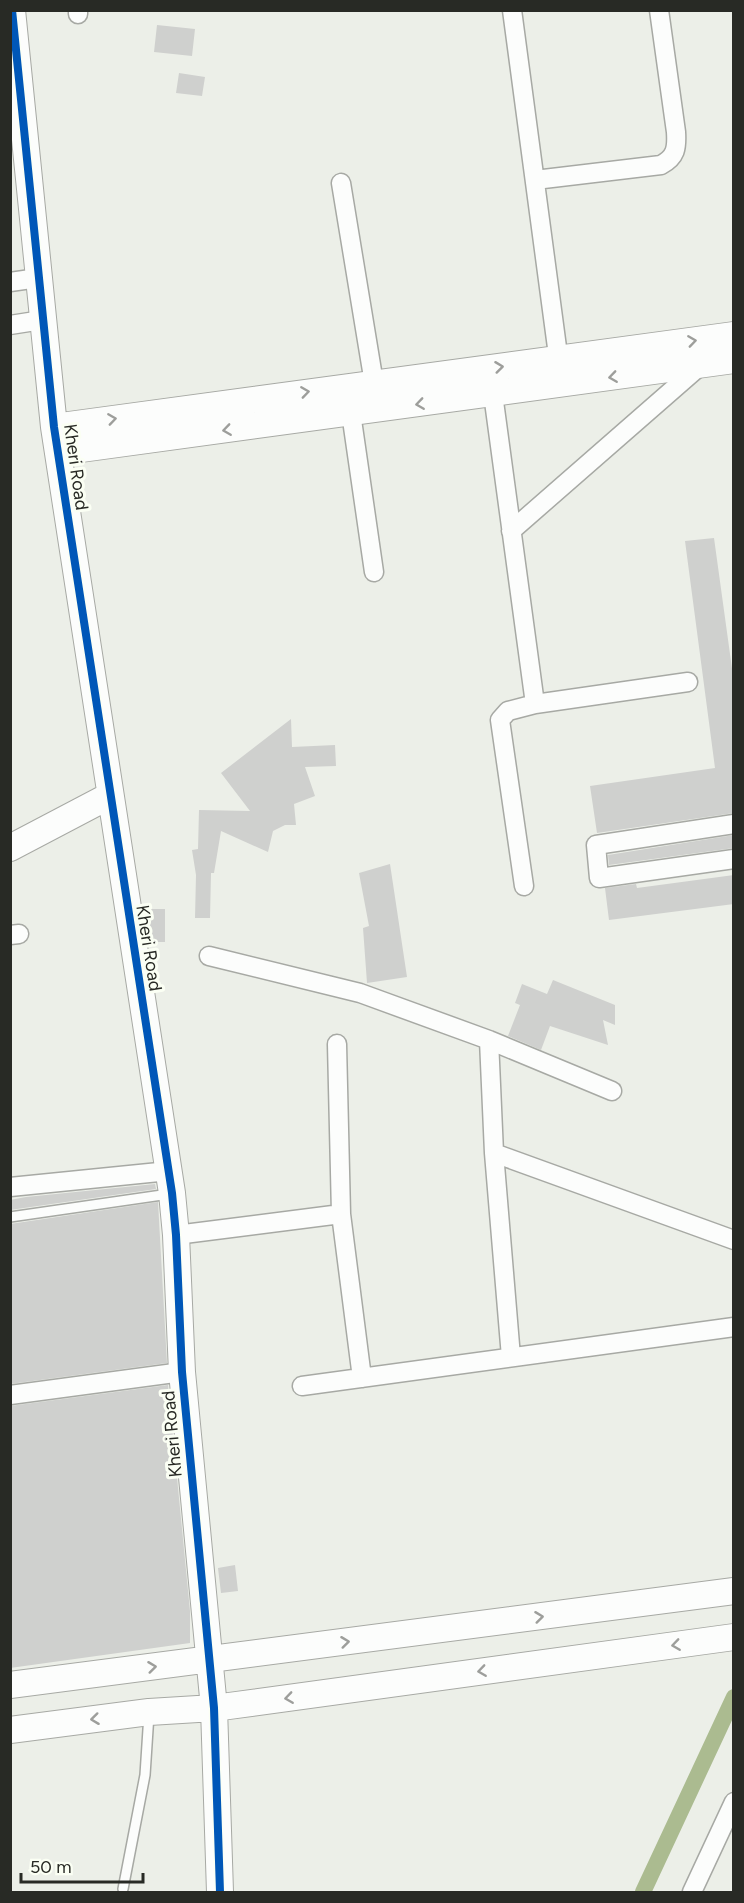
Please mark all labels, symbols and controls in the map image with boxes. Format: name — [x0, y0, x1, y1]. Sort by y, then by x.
one-way arrow — [687, 335, 697, 347]
one-way arrow — [494, 361, 503, 373]
one-way arrow — [609, 370, 618, 382]
one-way arrow — [301, 387, 310, 399]
one-way arrow — [416, 397, 425, 409]
one-way arrow — [108, 414, 117, 426]
street label: Kheri Road — [59, 422, 93, 512]
one-way arrow — [222, 423, 231, 436]
street label: Kheri Road — [131, 903, 167, 993]
street label: Kheri Road — [157, 1390, 187, 1478]
one-way arrow — [534, 1611, 543, 1624]
one-way arrow — [341, 1636, 350, 1649]
one-way arrow — [671, 1638, 680, 1650]
one-way arrow — [147, 1661, 156, 1674]
one-way arrow — [478, 1665, 487, 1677]
one-way arrow — [285, 1691, 294, 1703]
one-way arrow — [91, 1712, 100, 1725]
scale bar — [21, 1846, 142, 1884]
text: 50 m — [30, 1856, 72, 1878]

